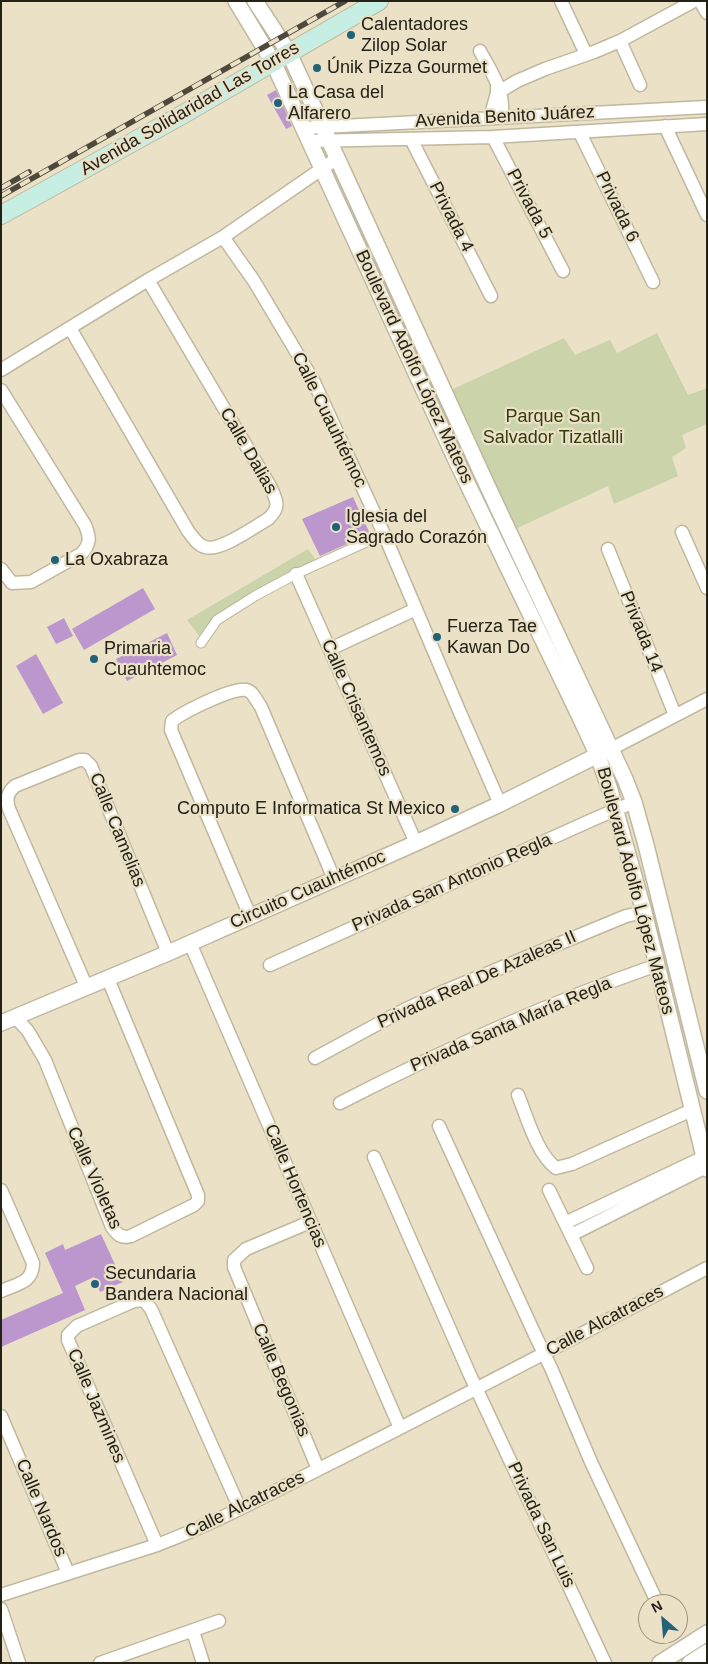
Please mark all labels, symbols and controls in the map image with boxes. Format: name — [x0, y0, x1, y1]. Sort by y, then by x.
place label: Calentadores Zilop Solar — [361, 14, 468, 56]
marker: Calentadores Zilop Solar — [345, 29, 357, 41]
street label: Avenida Solidaridad Las Torres — [77, 37, 303, 181]
place label: Únik Pizza Gourmet — [327, 57, 487, 79]
marker: Únik Pizza Gourmet — [311, 62, 323, 74]
place label: La Casa del Alfarero — [288, 82, 384, 125]
marker: La Casa del Alfarero — [272, 97, 284, 109]
street label: Avenida Benito Juárez — [415, 102, 595, 132]
street label: Privada 5 — [502, 165, 556, 243]
street label: Privada 6 — [591, 168, 643, 246]
street label: Privada 4 — [424, 178, 478, 256]
street label: Boulevard Adolfo López Mateos — [350, 247, 478, 487]
street label: Calle Cuauhtémoc — [287, 349, 371, 491]
street label: Calle Dalias — [215, 404, 281, 498]
park label: Parque San Salvador Tizatlalli — [483, 406, 623, 448]
place label: Iglesia del Sagrado Corazón — [346, 506, 487, 548]
marker: Iglesia del Sagrado Corazón — [330, 521, 342, 533]
place label: La Oxabraza — [65, 549, 168, 571]
marker: La Oxabraza — [49, 554, 61, 566]
street label: Privada 14 — [615, 588, 667, 676]
place label: Fuerza Tae Kawan Do — [447, 616, 537, 659]
marker: Fuerza Tae Kawan Do — [431, 631, 443, 643]
street label: Calle Crisantemos — [316, 636, 396, 780]
place label: Primaria Cuauhtemoc — [104, 638, 206, 681]
marker: Primaria Cuauhtemoc — [88, 653, 100, 665]
street label: Boulevard Adolfo López Mateos — [592, 765, 678, 1017]
street label: Calle Camelias — [84, 770, 150, 890]
place label: Computo E Informatica St Mexico — [177, 798, 445, 820]
marker: Computo E Informatica St Mexico — [449, 803, 461, 815]
street label: Privada San Antonio Regla — [349, 829, 555, 937]
street label: Circuito Cuauhtémoc — [227, 846, 389, 934]
street label: Privada Real De Azaleas II — [374, 926, 580, 1034]
street label: Privada Santa María Regla — [407, 973, 615, 1077]
street label: Calle Hortencias — [259, 1121, 331, 1251]
street label: Calle Violetas — [62, 1123, 126, 1233]
place label: Secundaria Bandera Nacional — [105, 1263, 248, 1306]
marker: Secundaria Bandera Nacional — [89, 1278, 101, 1290]
street label: Calle Alcatraces — [543, 1281, 667, 1361]
street label: Calle Begonias — [247, 1320, 315, 1440]
street label: Calle Jazmines — [62, 1346, 130, 1466]
street label: Calle Nardos — [11, 1456, 71, 1560]
street label: Privada San Luis — [502, 1459, 580, 1591]
street label: Calle Alcatraces — [182, 1467, 308, 1543]
north arrow — [638, 1594, 688, 1644]
text: N — [649, 1597, 665, 1616]

